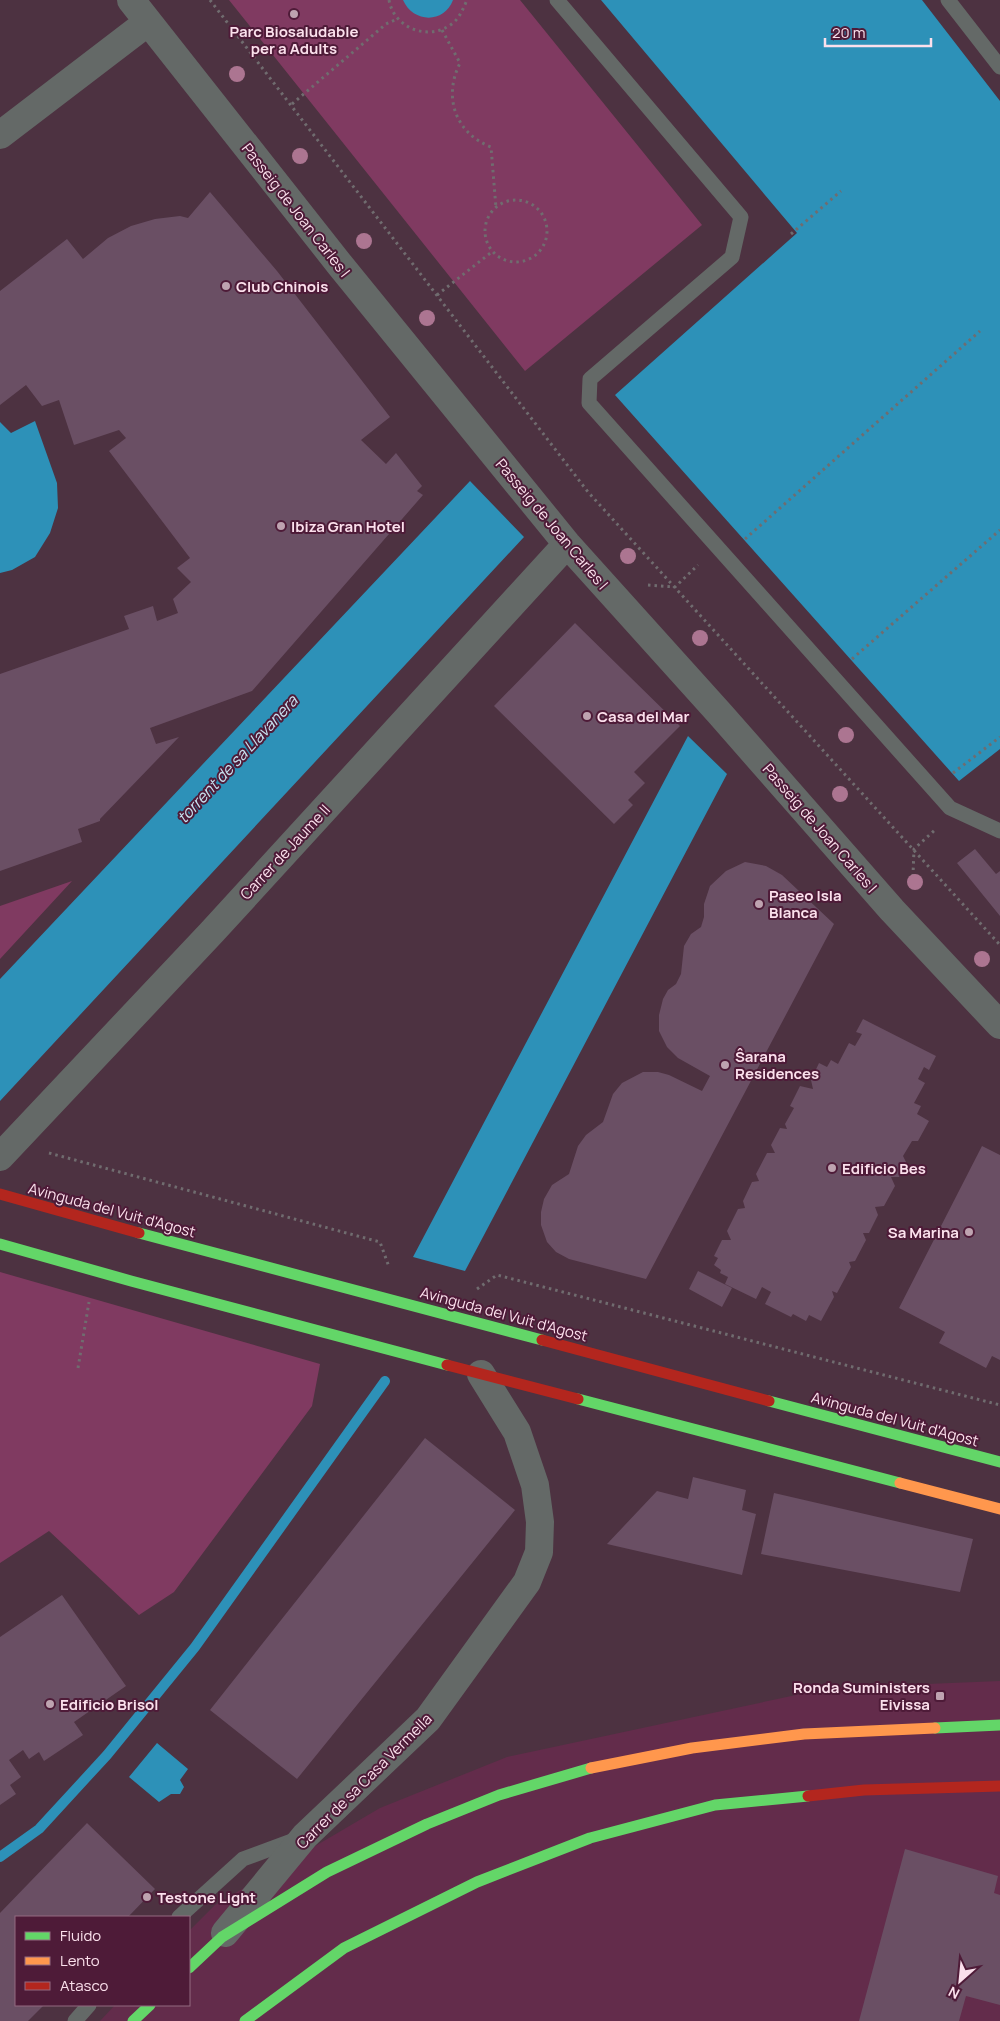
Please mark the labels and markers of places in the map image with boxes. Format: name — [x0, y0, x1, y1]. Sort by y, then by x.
marker: Parc Biosaludable per a Adults — [288, 8, 300, 20]
place label: Parc Biosaludable per a Adults — [230, 21, 358, 59]
place label: Club Chinois — [236, 276, 328, 297]
marker: Club Chinois — [220, 280, 232, 292]
place label: Ibiza Gran Hotel — [291, 516, 405, 537]
marker: Ibiza Gran Hotel — [275, 520, 287, 532]
place label: Casa del Mar — [597, 706, 689, 727]
marker: Casa del Mar — [581, 710, 593, 722]
place label: Paseo Isla Blanca — [769, 885, 842, 923]
marker: Paseo Isla Blanca — [753, 898, 765, 910]
place label: Ŝarana Residences — [735, 1046, 819, 1084]
marker: Ŝarana Residences — [719, 1059, 731, 1071]
place label: Edificio Bes — [842, 1158, 926, 1179]
marker: Edificio Bes — [826, 1162, 838, 1174]
place label: Sa Marina — [888, 1222, 959, 1243]
marker: Sa Marina — [963, 1226, 975, 1238]
place label: Ronda Suministers Eivissa — [793, 1677, 930, 1715]
marker: Ronda Suministers Eivissa — [934, 1690, 946, 1702]
place label: Edificio Brisol — [60, 1694, 158, 1715]
marker: Edificio Brisol — [44, 1698, 56, 1710]
place label: Testone Light — [157, 1887, 256, 1908]
marker: Testone Light — [141, 1891, 153, 1903]

